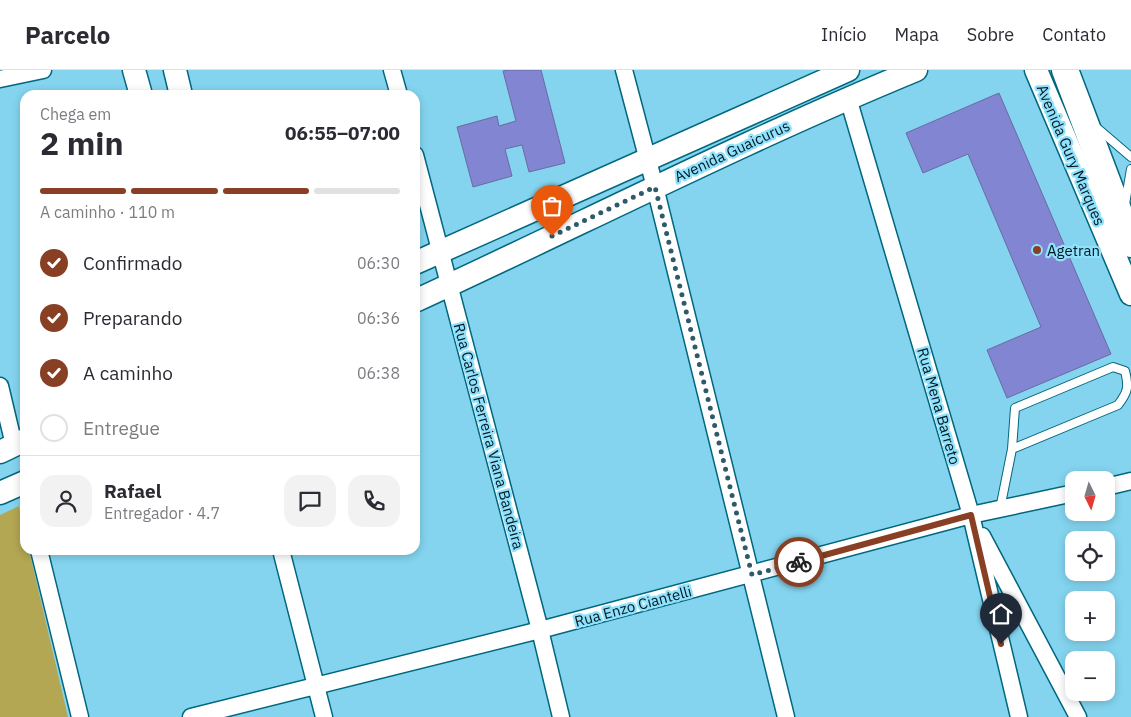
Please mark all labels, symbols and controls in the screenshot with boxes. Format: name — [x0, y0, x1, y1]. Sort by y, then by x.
text: Parcelo — [25, 19, 110, 51]
text: Início — [821, 23, 867, 46]
text: Mapa — [895, 23, 939, 46]
text: Sobre — [967, 23, 1014, 46]
text: Contato — [1042, 23, 1106, 46]
street label: Avenida Gury Marques — [1033, 82, 1109, 228]
text: Chega em — [40, 104, 111, 124]
street label: Avenida Guaicurus — [671, 116, 793, 186]
text: 06:55–07:00 — [285, 121, 400, 145]
text: 2 min — [40, 122, 124, 164]
pin — [531, 185, 573, 236]
icon: bag — [538, 192, 566, 220]
text: A caminho · 110 m — [40, 202, 175, 222]
place label: Agetran — [1047, 241, 1100, 260]
marker: Agetran — [1031, 244, 1043, 256]
icon: check — [40, 249, 68, 277]
text: Confirmado — [83, 251, 182, 275]
text: 06:30 — [357, 253, 400, 273]
icon: check — [40, 304, 68, 332]
text: Preparando — [83, 306, 182, 330]
text: 06:36 — [357, 308, 400, 328]
street label: Rua Carlos Ferreira Viana Bandeira — [450, 321, 528, 551]
street label: Rua Mena Barreto — [913, 345, 965, 467]
icon: check — [40, 359, 68, 387]
text: A caminho — [83, 361, 173, 385]
text: 06:38 — [357, 363, 400, 383]
text: Entregue — [83, 416, 160, 440]
north arrow — [1065, 471, 1115, 521]
map controls — [1065, 471, 1115, 701]
button: person — [40, 475, 92, 527]
button: chat — [284, 475, 336, 527]
button: phone — [348, 475, 400, 527]
text: Rafael — [104, 479, 162, 503]
text: Entregador · 4.7 — [104, 503, 220, 523]
button: locate — [1065, 531, 1115, 581]
courier — [774, 537, 824, 587]
icon: bike — [785, 548, 813, 576]
street label: Rua Enzo Ciantelli — [572, 581, 694, 631]
button: + — [1065, 591, 1115, 641]
pin — [980, 593, 1022, 644]
icon: home — [987, 600, 1015, 628]
button: − — [1065, 651, 1115, 701]

